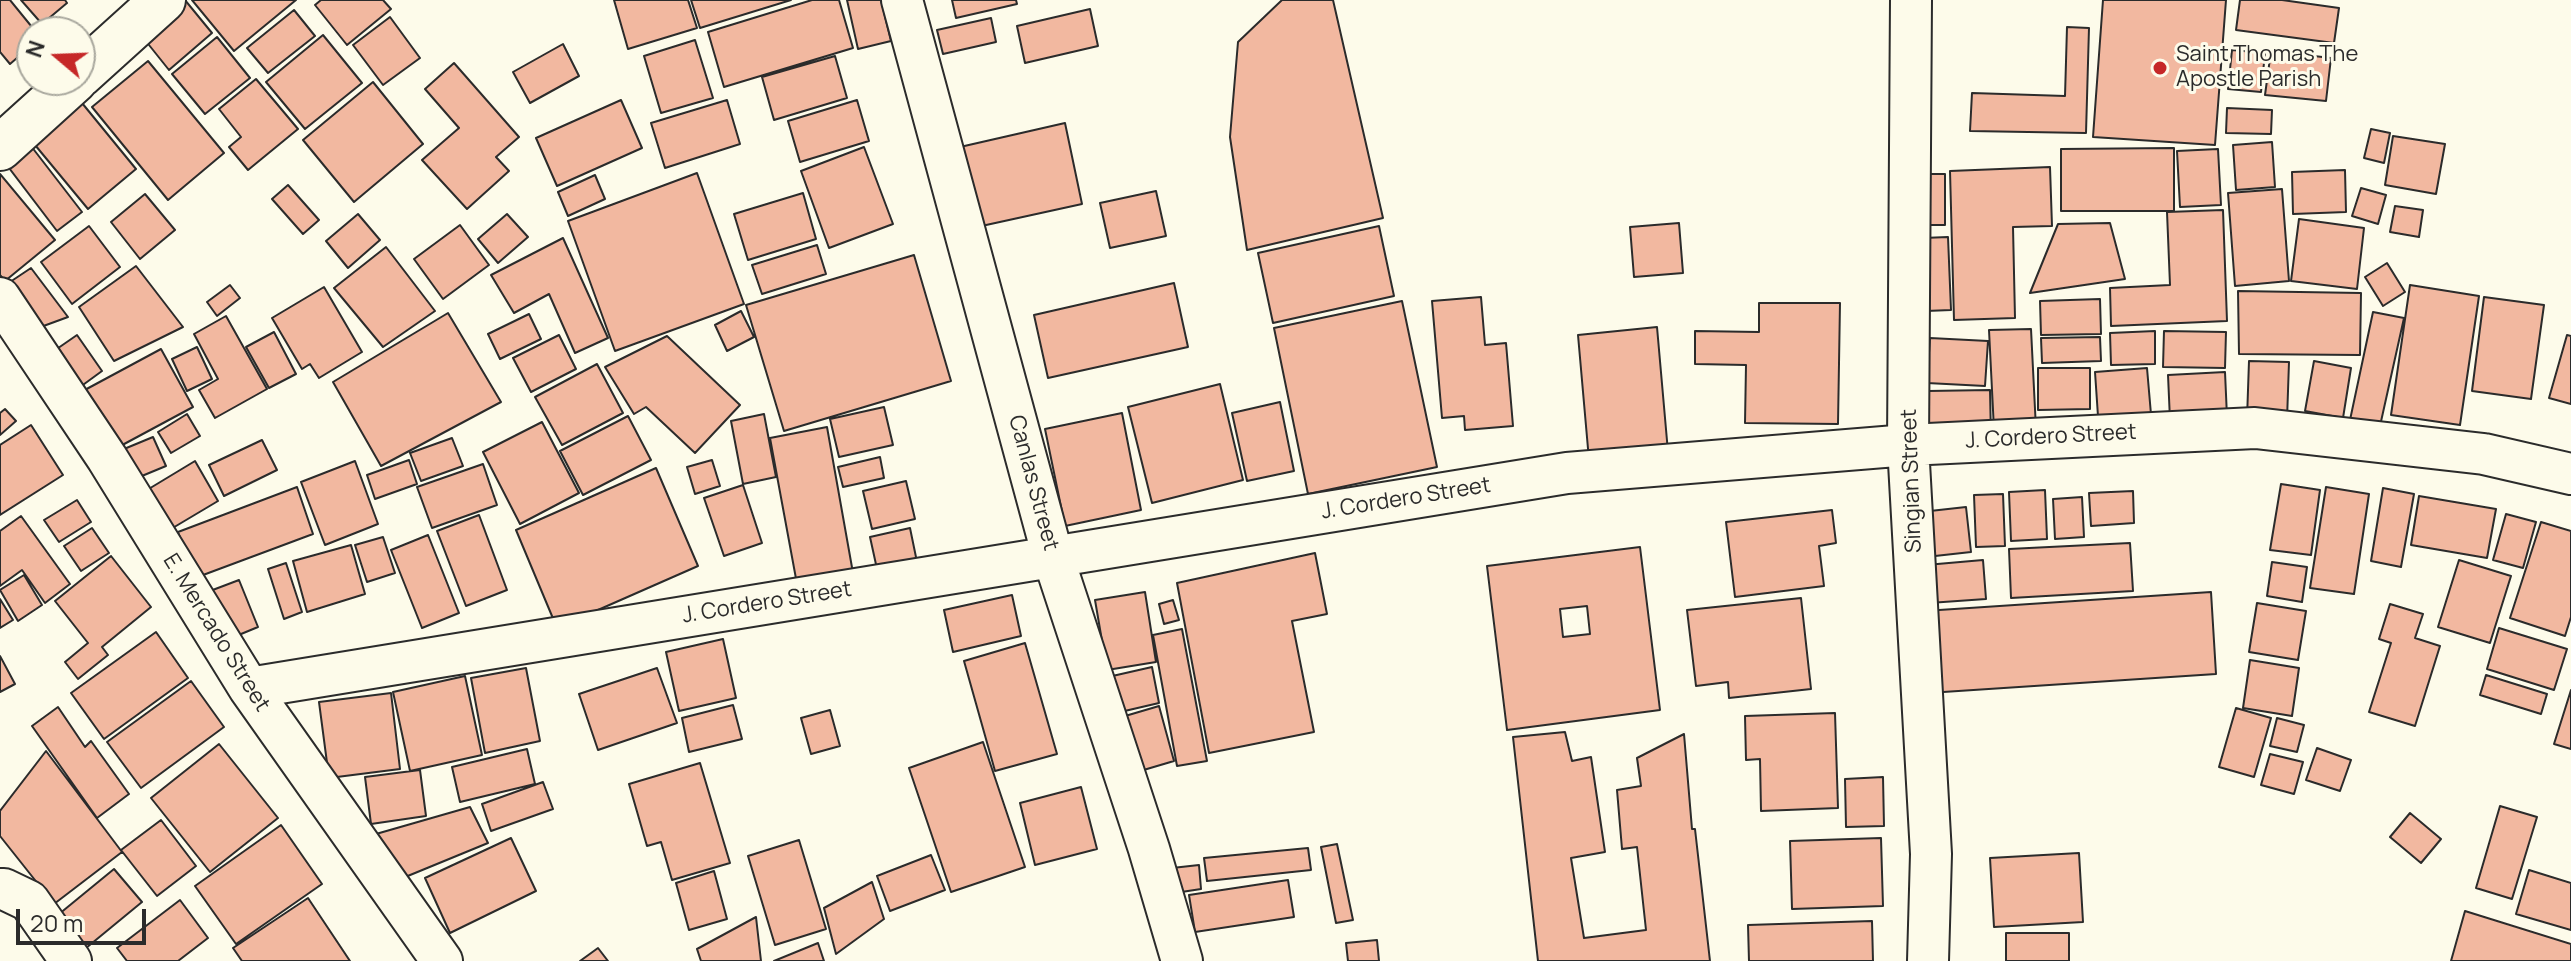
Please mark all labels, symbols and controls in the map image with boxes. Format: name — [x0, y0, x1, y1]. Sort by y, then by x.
north arrow — [16, 16, 96, 96]
text: N — [18, 36, 52, 61]
place label: Saint Thomas The Apostle Parish — [2176, 42, 2358, 94]
marker: Saint Thomas The Apostle Parish — [2151, 59, 2169, 77]
street label: Singian Street — [1896, 408, 1928, 554]
street label: Canlas Street — [1002, 412, 1064, 554]
street label: J. Cordero Street — [1965, 419, 2137, 455]
street label: J. Cordero Street — [1319, 473, 1493, 525]
street label: E. Mercado Street — [157, 549, 275, 717]
street label: J. Cordero Street — [680, 577, 854, 629]
scale bar — [20, 893, 150, 943]
text: 20 m — [30, 906, 83, 939]

